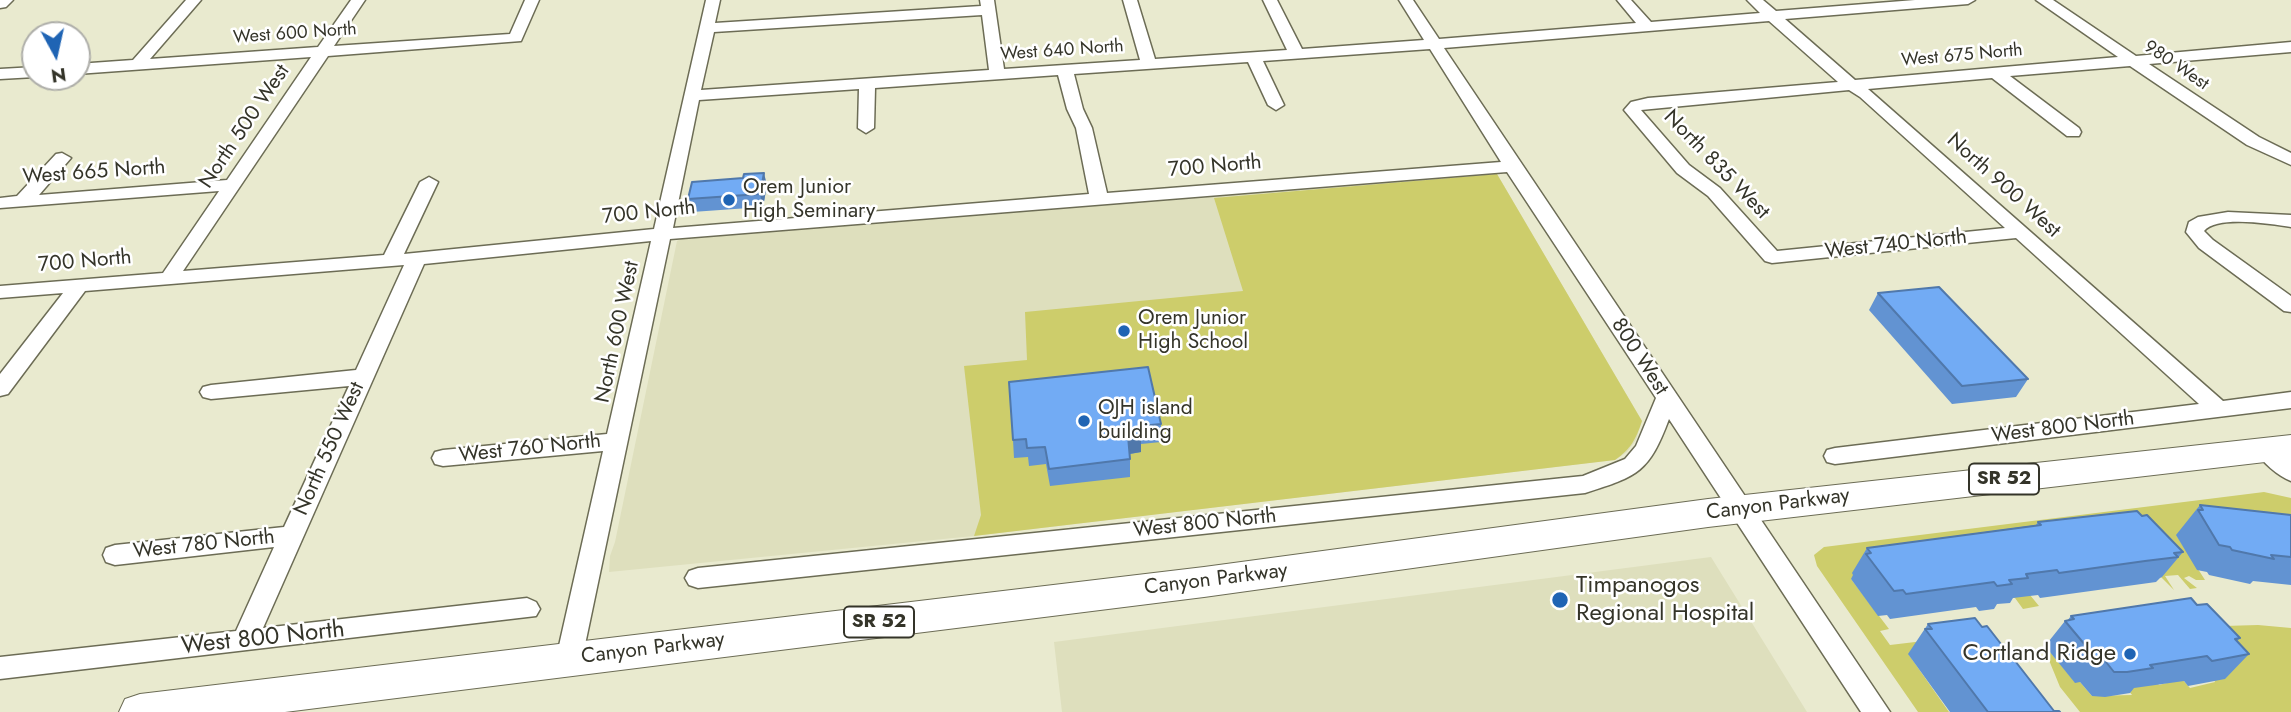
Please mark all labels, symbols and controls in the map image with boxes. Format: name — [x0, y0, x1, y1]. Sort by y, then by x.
street label: West 600 North — [233, 19, 357, 49]
north arrow — [21, 21, 91, 91]
street label: West 640 North — [1000, 36, 1124, 66]
street label: 980 West — [2139, 36, 2213, 96]
street label: West 675 North — [1900, 40, 2024, 72]
street label: North 500 West — [194, 60, 296, 194]
text: N — [49, 61, 68, 90]
street label: North 835 West — [1658, 105, 1774, 225]
street label: North 900 West — [1941, 128, 2065, 244]
street label: 700 North — [1167, 150, 1263, 184]
street label: West 665 North — [22, 155, 166, 191]
place label: Orem Junior High Seminary — [743, 175, 875, 225]
marker: Orem Junior High Seminary — [721, 192, 737, 208]
street label: 700 North — [601, 196, 697, 230]
street label: West 740 North — [1824, 225, 1968, 265]
street label: 700 North — [37, 245, 133, 279]
street label: North 600 West — [591, 259, 645, 405]
place label: Orem Junior High School — [1138, 306, 1248, 356]
street label: 800 West — [1605, 314, 1673, 400]
marker: Orem Junior High School — [1116, 323, 1132, 339]
street label: North 550 West — [289, 378, 371, 520]
place label: OJH island building — [1098, 396, 1193, 446]
street label: West 800 North — [1990, 407, 2136, 449]
marker: OJH island building — [1076, 413, 1092, 429]
street label: West 760 North — [458, 429, 602, 469]
road number: SR 52 — [1969, 464, 2039, 494]
street label: Canyon Parkway — [1705, 484, 1851, 526]
street label: West 800 North — [1132, 504, 1278, 544]
street label: West 780 North — [132, 525, 276, 565]
street label: Canyon Parkway — [1143, 559, 1289, 601]
place label: Timpanogos Regional Hospital — [1576, 572, 1754, 628]
marker: Timpanogos Regional Hospital — [1550, 590, 1570, 610]
road number: SR 52 — [844, 607, 914, 638]
street label: West 800 North — [180, 616, 346, 662]
street label: Canyon Parkway — [580, 628, 726, 670]
place label: Cortland Ridge — [1963, 640, 2116, 668]
marker: Cortland Ridge — [2122, 646, 2138, 662]

